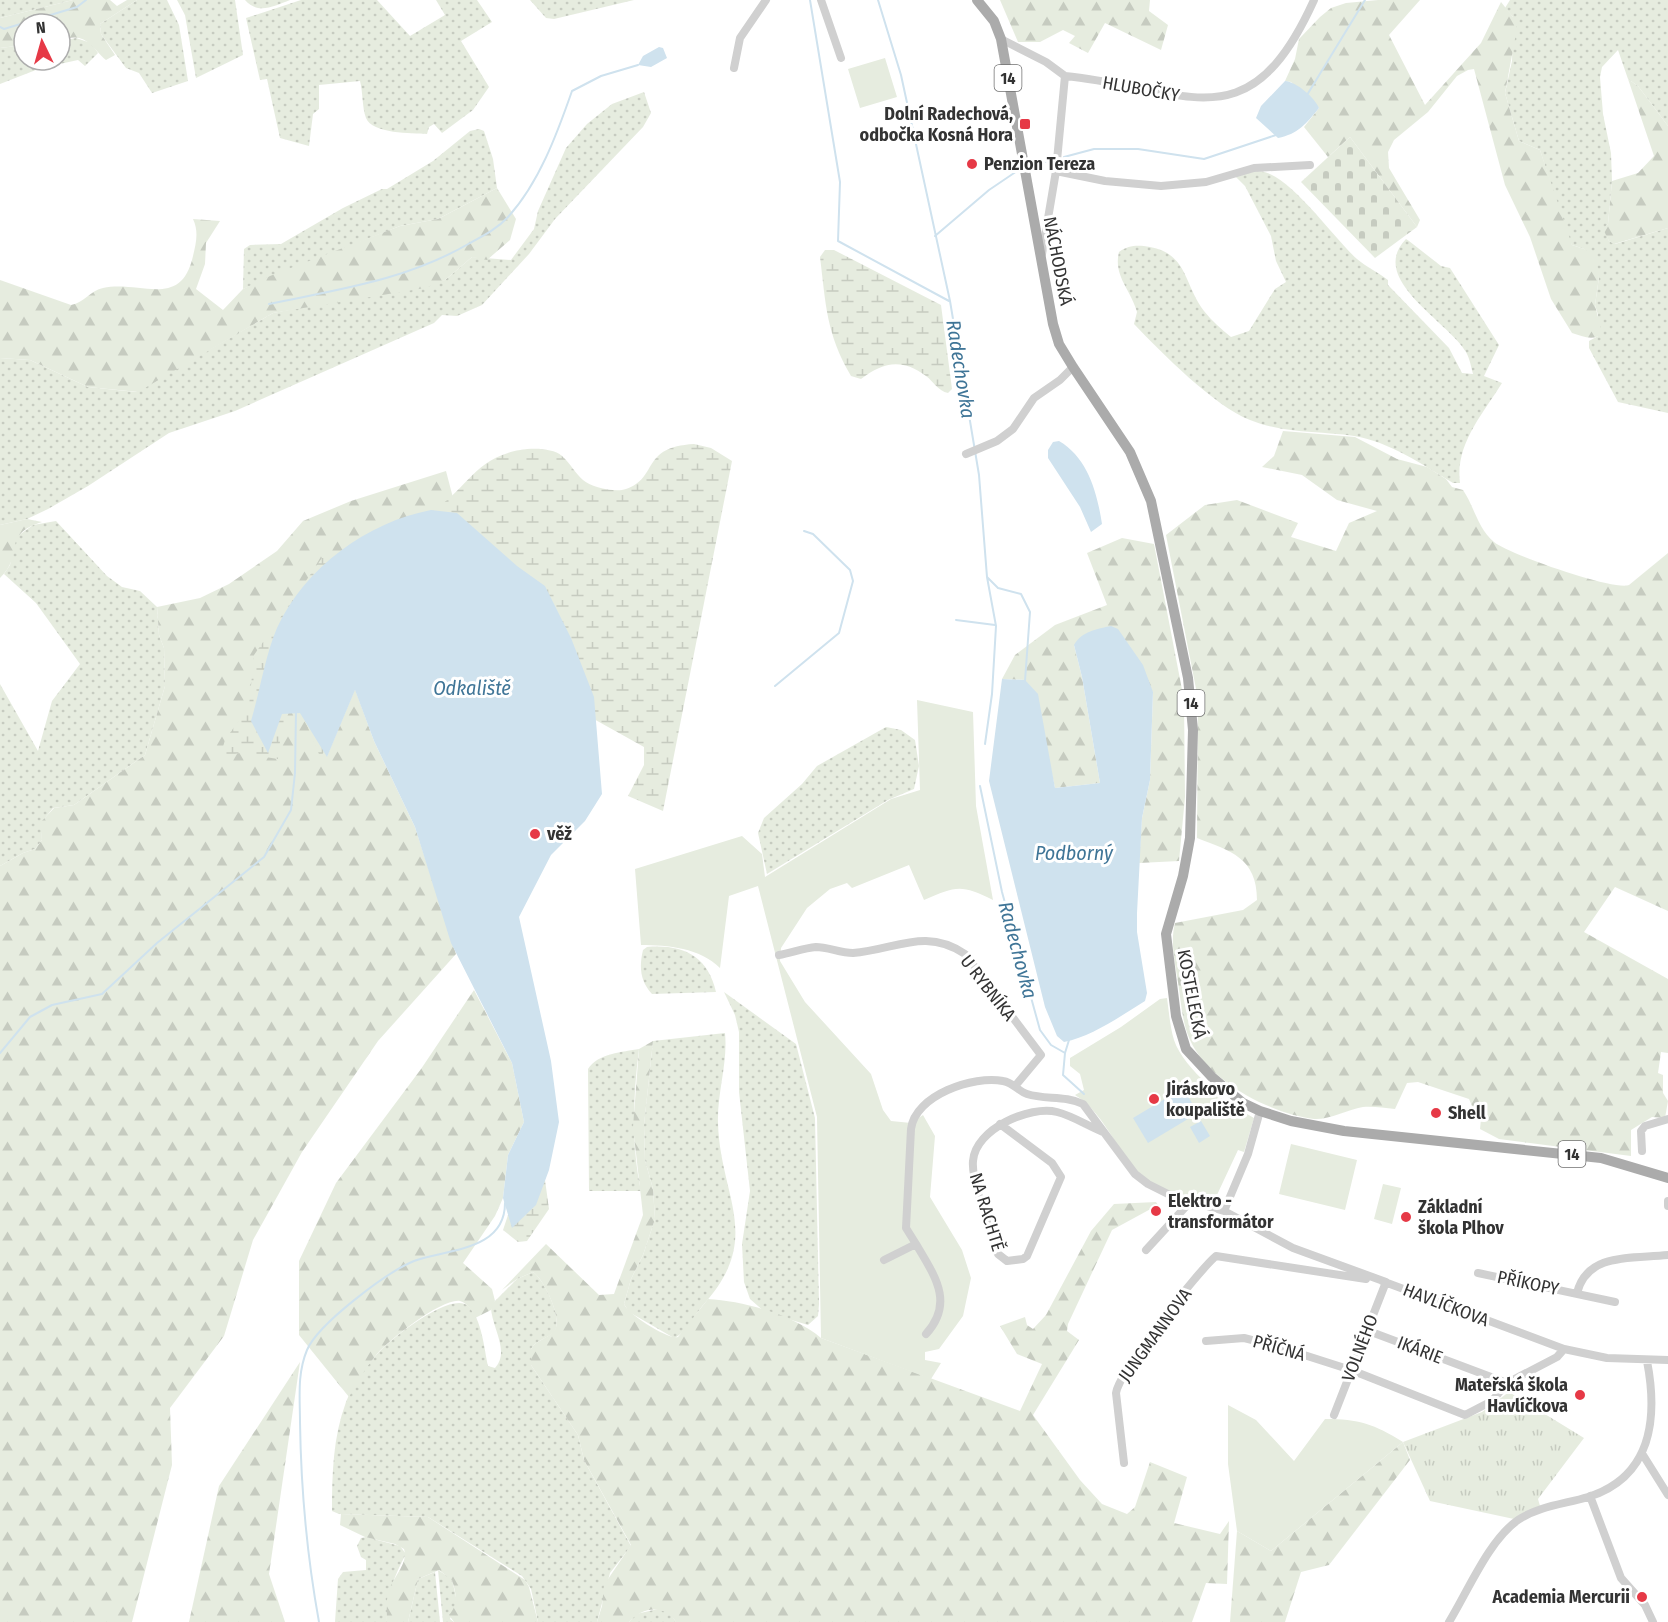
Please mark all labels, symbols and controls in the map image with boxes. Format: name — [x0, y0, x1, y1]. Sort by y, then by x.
north arrow — [12, 12, 72, 72]
text: N — [35, 18, 46, 37]
road number: 14 — [994, 65, 1022, 91]
street label: HLUBOČKY — [1101, 71, 1181, 107]
place label: Dolní Radechová, odbočka Kosná Hora — [860, 103, 1013, 146]
marker: Dolní Radechová, odbočka Kosná Hora — [1018, 117, 1032, 131]
place label: Penzion Tereza — [984, 153, 1095, 175]
marker: Penzion Tereza — [965, 157, 979, 171]
street label: NÁCHODSKÁ — [1039, 215, 1078, 308]
water label: Radechovka — [941, 318, 981, 420]
water label: Odkaliště — [433, 676, 511, 700]
road number: 14 — [1178, 690, 1204, 716]
place label: věž — [546, 823, 572, 845]
marker: věž — [528, 827, 542, 841]
water label: Podborný — [1035, 841, 1114, 865]
water label: Radechovka — [994, 899, 1042, 1001]
street label: KOSTELECKÁ — [1173, 947, 1212, 1041]
street label: U RYBNÍKA — [955, 950, 1022, 1026]
place label: Jiráskovo koupaliště — [1165, 1078, 1245, 1121]
marker: Jiráskovo koupaliště — [1147, 1092, 1161, 1106]
place label: Shell — [1448, 1102, 1486, 1124]
marker: Shell — [1429, 1106, 1443, 1120]
road number: 14 — [1558, 1141, 1586, 1167]
street label: NA RACHTĚ — [965, 1170, 1009, 1254]
place label: Elektro - transformátor — [1168, 1190, 1274, 1233]
place label: Základní škola Plhov — [1418, 1196, 1504, 1239]
marker: Elektro - transformátor — [1149, 1204, 1163, 1218]
marker: Základní škola Plhov — [1399, 1210, 1413, 1224]
street label: PŘÍKOPY — [1495, 1265, 1561, 1300]
street label: HAVLÍČKOVA — [1400, 1278, 1493, 1332]
street label: JUNGMANNOVA — [1114, 1283, 1197, 1386]
street label: VOLNÉHO — [1336, 1311, 1383, 1385]
street label: PŘÍČNÁ — [1250, 1329, 1309, 1366]
street label: IKÁRIE — [1394, 1330, 1446, 1369]
place label: Mateřská škola Havlíčkova — [1455, 1374, 1568, 1417]
marker: Mateřská škola Havlíčkova — [1573, 1388, 1587, 1402]
place label: Academia Mercurii — [1491, 1586, 1630, 1608]
marker: Academia Mercurii — [1635, 1590, 1649, 1604]

